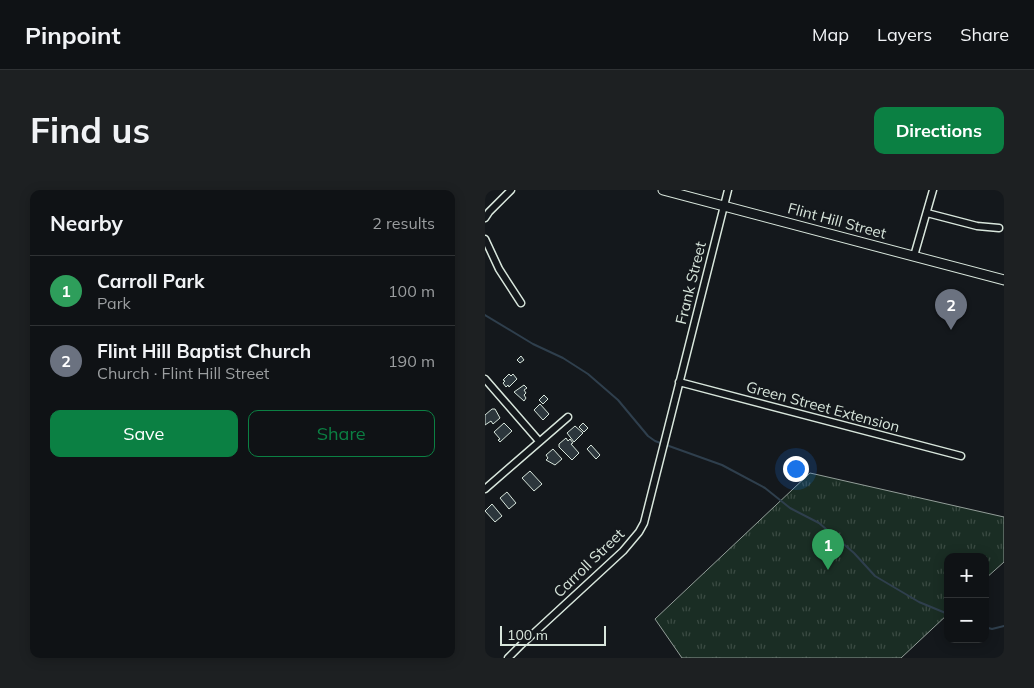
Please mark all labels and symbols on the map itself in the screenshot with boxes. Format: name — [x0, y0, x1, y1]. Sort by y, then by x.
street label: Flint Hill Street — [786, 198, 888, 243]
street label: Frank Street — [671, 240, 710, 326]
pin: 2 — [935, 289, 967, 330]
street label: Green Street Extension — [744, 377, 902, 436]
your location — [783, 456, 809, 482]
street label: Carroll Street — [549, 524, 628, 601]
pin: 1 — [812, 529, 844, 570]
scale bar — [500, 623, 606, 646]

